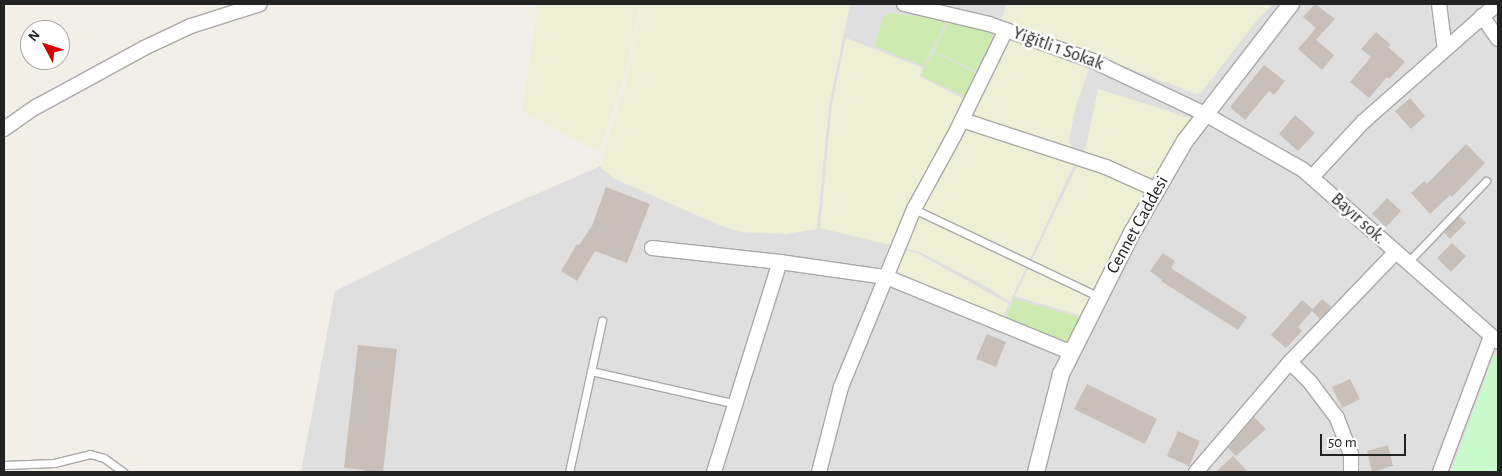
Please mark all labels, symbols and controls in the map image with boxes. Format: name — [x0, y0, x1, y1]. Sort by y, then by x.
north arrow — [20, 20, 70, 70]
street label: Yiğitli 1 Sokak — [1010, 23, 1106, 75]
text: N — [26, 28, 43, 44]
street label: Cennet Caddesi — [1102, 172, 1174, 278]
street label: Bayır sok. — [1326, 189, 1390, 249]
scale bar — [1322, 424, 1408, 456]
text: 50 m — [1328, 435, 1357, 450]

